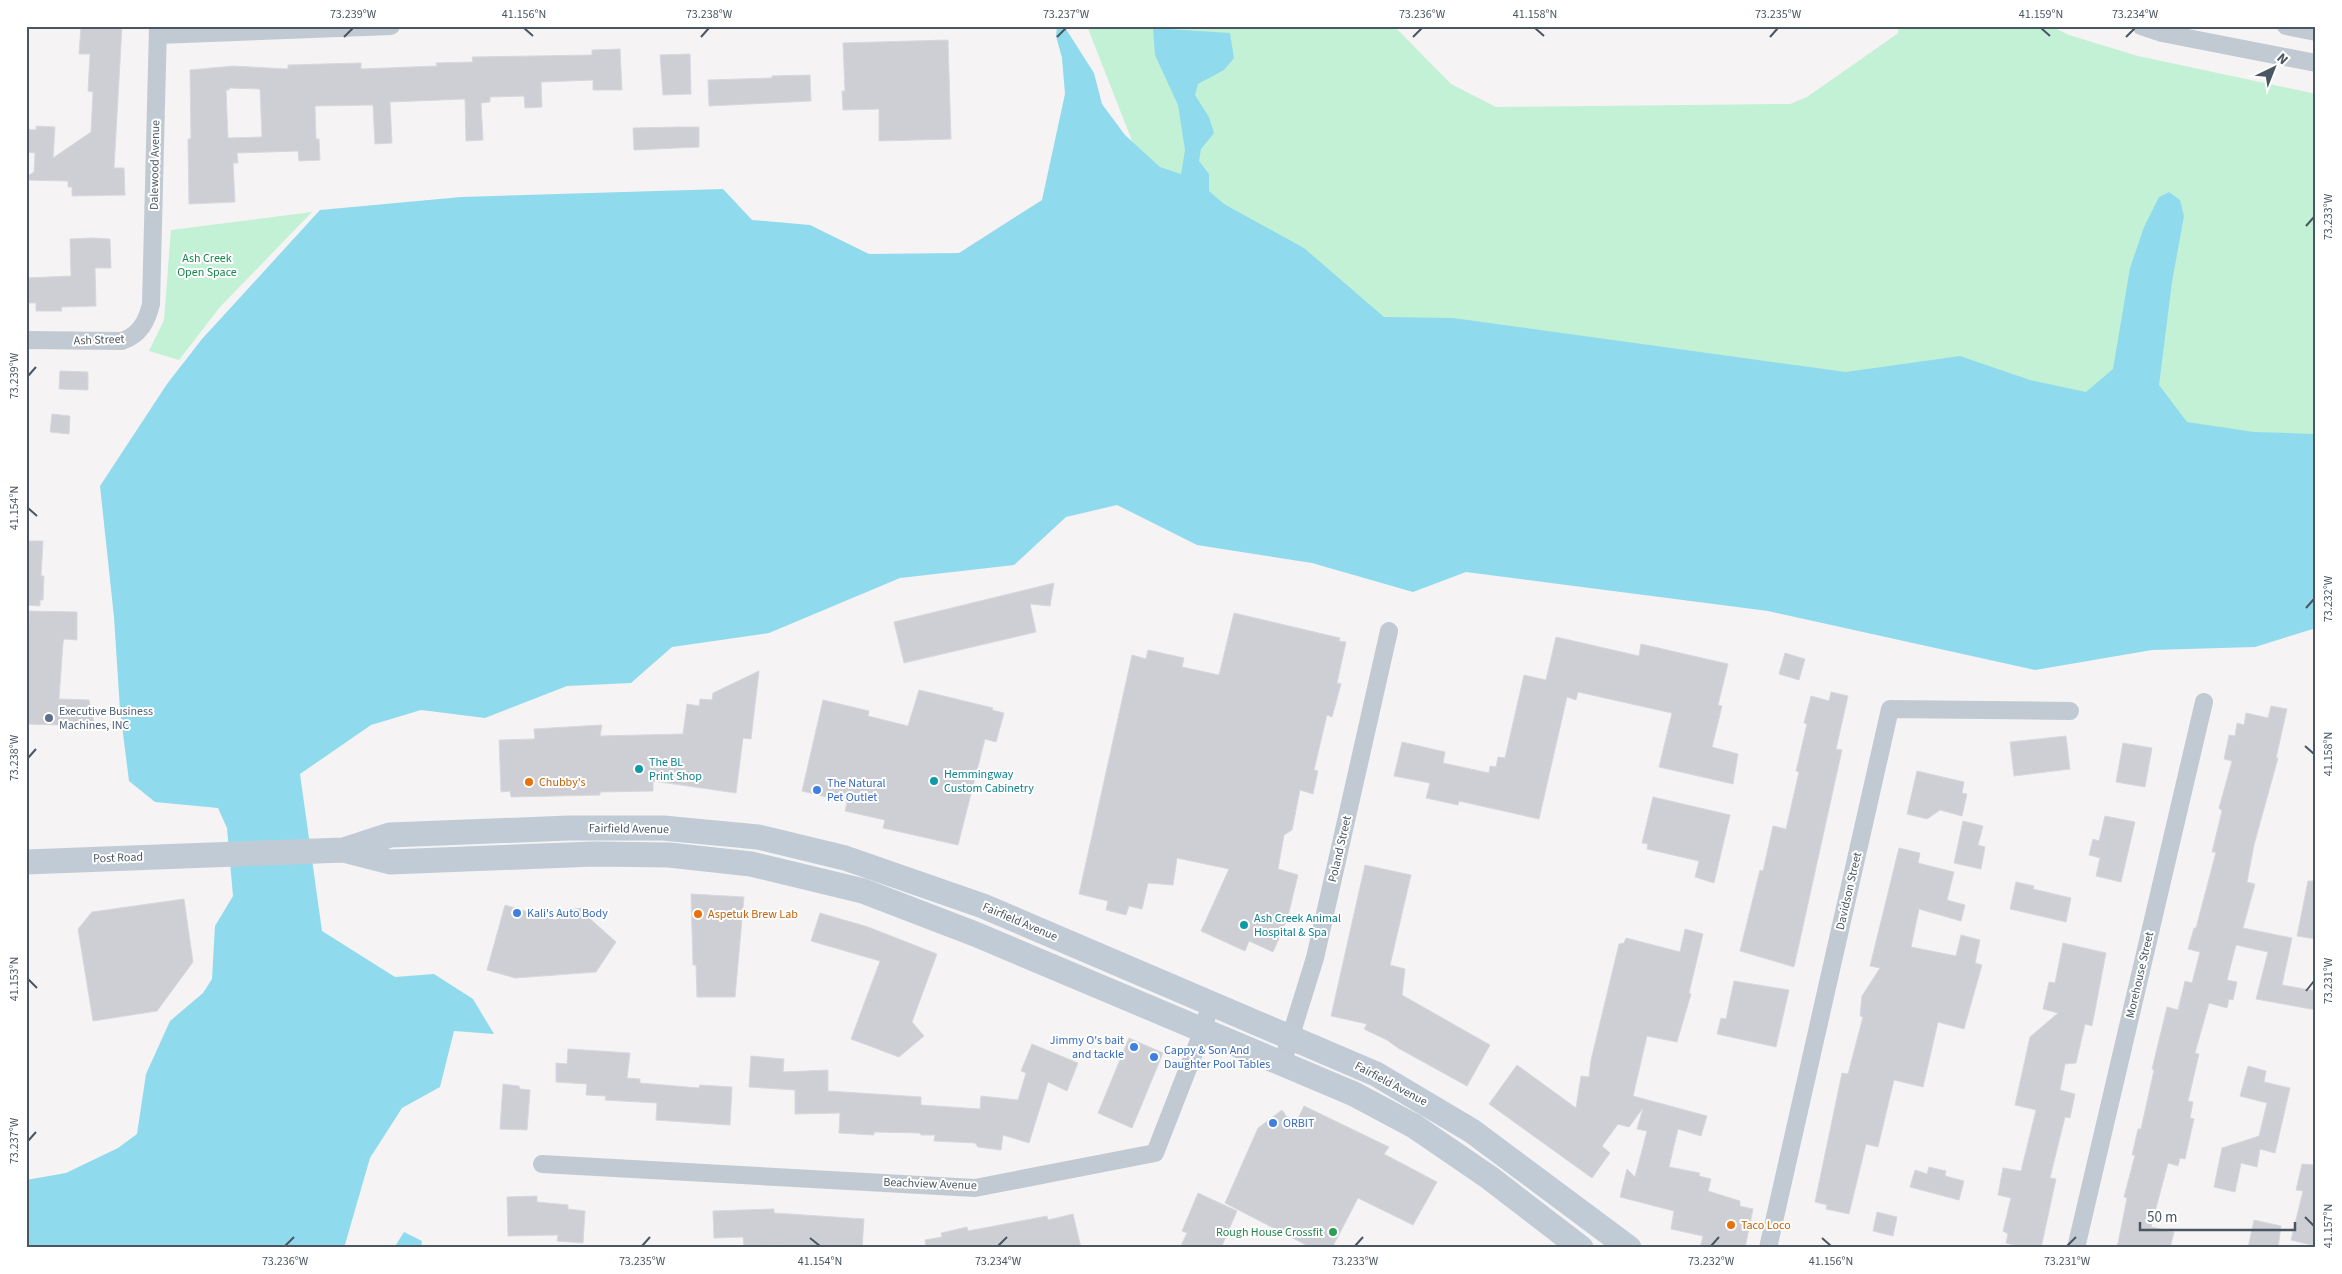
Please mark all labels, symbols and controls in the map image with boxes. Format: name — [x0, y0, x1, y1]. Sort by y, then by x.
text: 73.239°W — [330, 6, 377, 23]
text: 41.156°N — [502, 6, 546, 23]
text: 73.238°W — [686, 6, 733, 23]
text: 73.237°W — [1043, 6, 1090, 23]
text: 73.236°W — [1399, 6, 1446, 23]
text: 41.158°N — [1513, 6, 1557, 23]
text: 73.235°W — [1755, 6, 1802, 23]
text: 41.159°N — [2019, 6, 2063, 23]
text: 73.234°W — [2112, 6, 2159, 23]
north arrow — [2250, 42, 2300, 92]
text: N — [2272, 49, 2292, 70]
street label: Dalewood Avenue — [146, 120, 164, 210]
text: 73.233°W — [2320, 193, 2337, 240]
park label: Ash Creek Open Space — [177, 250, 237, 281]
street label: Ash Street — [73, 331, 125, 349]
text: 73.239°W — [6, 352, 23, 399]
text: 41.154°N — [6, 486, 23, 530]
text: 73.232°W — [2320, 575, 2337, 622]
place label: Executive Business Machines, INC — [59, 703, 153, 734]
marker: Executive Business Machines, INC — [43, 712, 55, 724]
text: 41.158°N — [2320, 732, 2337, 776]
text: 73.238°W — [6, 734, 23, 781]
place label: The BL Print Shop — [649, 754, 702, 785]
marker: The BL Print Shop — [633, 763, 645, 775]
place label: Hemmingway Custom Cabinetry — [944, 766, 1034, 797]
place label: Chubby's — [539, 774, 586, 791]
place label: The Natural Pet Outlet — [827, 775, 886, 806]
marker: Hemmingway Custom Cabinetry — [928, 775, 940, 787]
marker: Chubby's — [523, 776, 535, 788]
marker: The Natural Pet Outlet — [811, 784, 823, 796]
street label: Poland Street — [1324, 814, 1356, 884]
street label: Fairfield Avenue — [589, 820, 669, 838]
street label: Post Road — [93, 849, 143, 867]
street label: Davidson Street — [1832, 850, 1866, 932]
street label: Fairfield Avenue — [980, 899, 1060, 946]
place label: Kali's Auto Body — [527, 905, 608, 922]
place label: Aspetuk Brew Lab — [708, 906, 798, 923]
marker: Kali's Auto Body — [511, 907, 523, 919]
marker: Aspetuk Brew Lab — [692, 908, 704, 920]
place label: Ash Creek Animal Hospital & Spa — [1254, 910, 1341, 941]
marker: Ash Creek Animal Hospital & Spa — [1238, 919, 1250, 931]
street label: Morehouse Street — [2122, 930, 2158, 1020]
text: 41.153°N — [6, 957, 23, 1001]
text: 73.231°W — [2320, 957, 2337, 1004]
place label: Jimmy O's bait and tackle — [1050, 1032, 1124, 1063]
marker: Jimmy O's bait and tackle — [1128, 1041, 1140, 1053]
place label: Cappy & Son And Daughter Pool Tables — [1164, 1042, 1270, 1073]
marker: Cappy & Son And Daughter Pool Tables — [1148, 1051, 1160, 1063]
street label: Fairfield Avenue — [1352, 1058, 1430, 1110]
place label: ORBIT — [1283, 1115, 1315, 1132]
text: 73.237°W — [6, 1117, 23, 1164]
marker: ORBIT — [1267, 1117, 1279, 1129]
street label: Beachview Avenue — [883, 1174, 977, 1194]
scale bar — [2140, 1199, 2294, 1231]
text: 41.157°N — [2320, 1204, 2337, 1248]
text: 50 m — [2147, 1207, 2177, 1228]
place label: Taco Loco — [1741, 1217, 1791, 1234]
marker: Taco Loco — [1725, 1219, 1737, 1231]
place label: Rough House Crossfit — [1216, 1224, 1323, 1241]
marker: Rough House Crossfit — [1327, 1226, 1339, 1238]
text: 73.236°W — [262, 1253, 309, 1270]
text: 73.235°W — [619, 1253, 666, 1270]
text: 41.154°N — [798, 1253, 842, 1270]
text: 73.234°W — [975, 1253, 1022, 1270]
text: 73.233°W — [1332, 1253, 1379, 1270]
text: 73.232°W — [1688, 1253, 1735, 1270]
text: 41.156°N — [1809, 1253, 1853, 1270]
text: 73.231°W — [2044, 1253, 2091, 1270]

